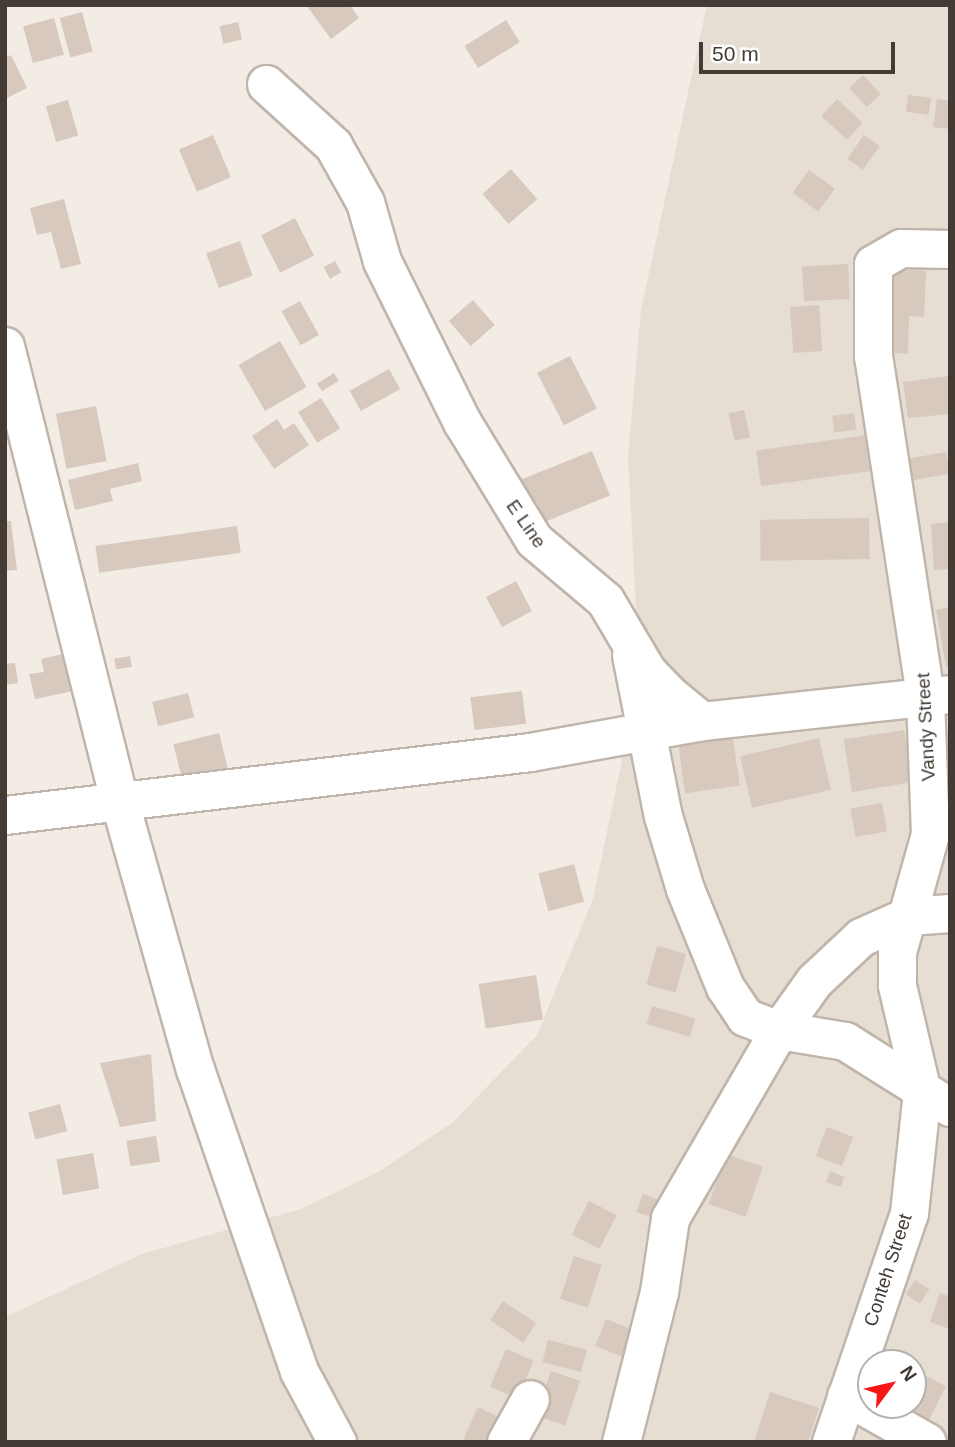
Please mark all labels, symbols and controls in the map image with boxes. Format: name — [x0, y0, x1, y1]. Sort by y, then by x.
scale bar — [703, 28, 899, 72]
text: 50 m — [712, 42, 759, 65]
street label: E Line — [501, 495, 551, 553]
street label: Vandy Street — [912, 672, 940, 782]
street label: Conteh Street — [859, 1211, 917, 1329]
north arrow — [857, 1349, 927, 1419]
text: N — [896, 1362, 921, 1385]

